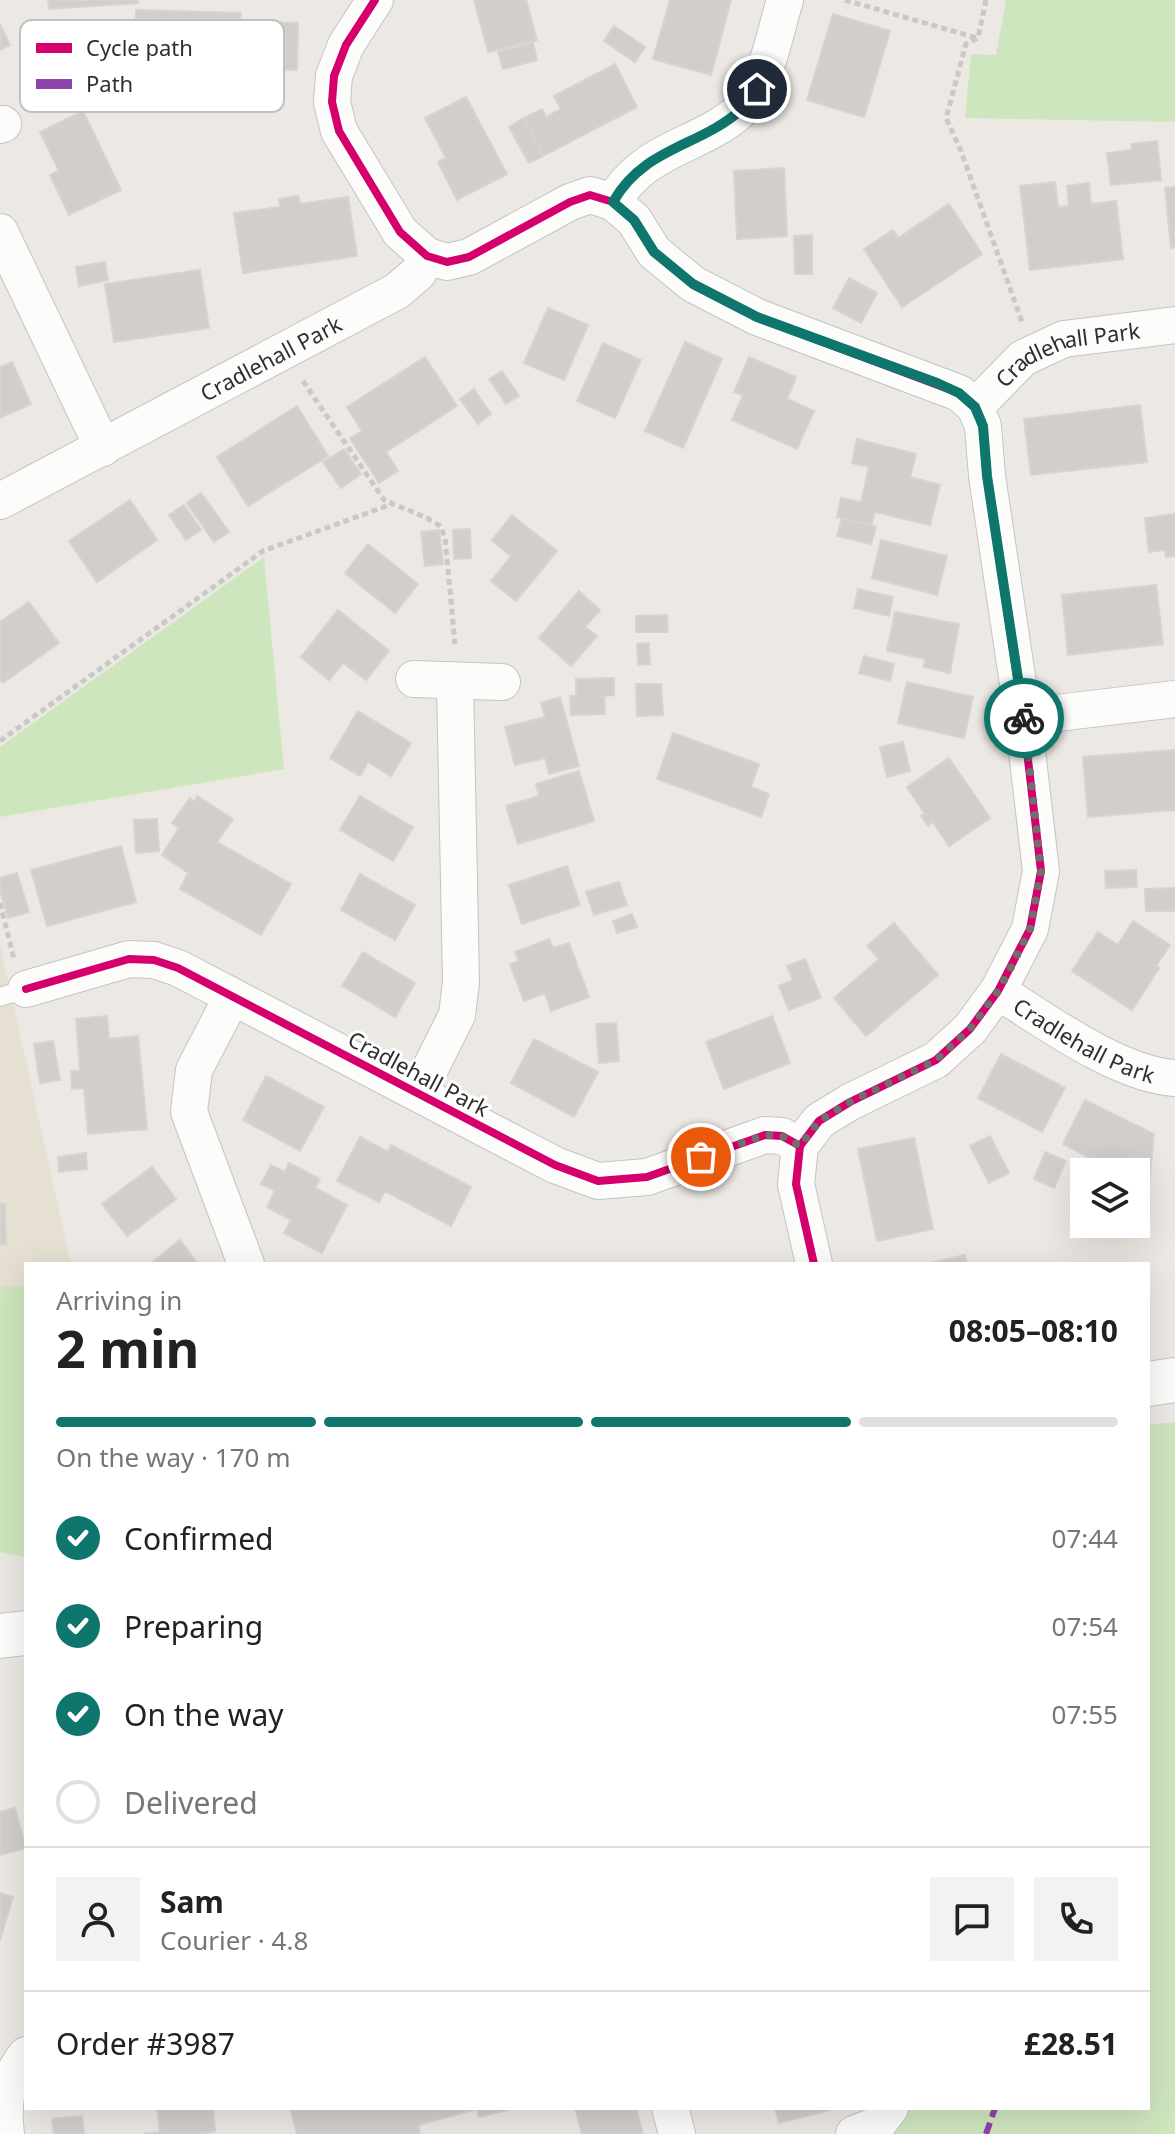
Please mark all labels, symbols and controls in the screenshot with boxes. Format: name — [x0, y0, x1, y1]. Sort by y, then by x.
legend — [20, 20, 284, 112]
text: Cycle path — [86, 32, 193, 62]
pin — [723, 55, 791, 123]
icon: home — [735, 67, 779, 111]
text: Path — [86, 68, 133, 98]
street label: Cradlehall Park — [194, 308, 347, 408]
street label: Cradlehall Park — [988, 315, 1142, 393]
courier — [984, 678, 1064, 758]
icon: bike — [1002, 696, 1046, 740]
street label: Cradlehall Park — [1008, 990, 1159, 1089]
street label: Cradlehall Park — [343, 1023, 495, 1123]
pin — [667, 1123, 735, 1191]
icon: bag — [679, 1135, 723, 1179]
map controls — [1070, 1158, 1150, 1238]
button: layers — [1070, 1158, 1150, 1238]
text: Arriving in — [56, 1282, 182, 1318]
text: 08:05–08:10 — [949, 1310, 1118, 1351]
text: 2 min — [56, 1312, 199, 1383]
text: On the way · 170 m — [56, 1439, 290, 1475]
icon: check — [56, 1516, 100, 1560]
text: Confirmed — [124, 1518, 274, 1559]
text: 07:44 — [1052, 1520, 1118, 1556]
icon: check — [56, 1604, 100, 1648]
text: Preparing — [124, 1606, 263, 1647]
text: 07:54 — [1052, 1608, 1118, 1644]
icon: check — [56, 1692, 100, 1736]
text: On the way — [124, 1694, 284, 1735]
text: 07:55 — [1052, 1696, 1118, 1732]
text: Delivered — [124, 1782, 258, 1823]
button: person — [56, 1877, 140, 1961]
button: chat — [930, 1877, 1014, 1961]
button: phone — [1034, 1877, 1118, 1961]
text: Sam — [160, 1881, 224, 1922]
text: Courier · 4.8 — [160, 1922, 308, 1958]
text: Order #3987 — [56, 2023, 235, 2064]
text: £28.51 — [1024, 2023, 1118, 2064]

